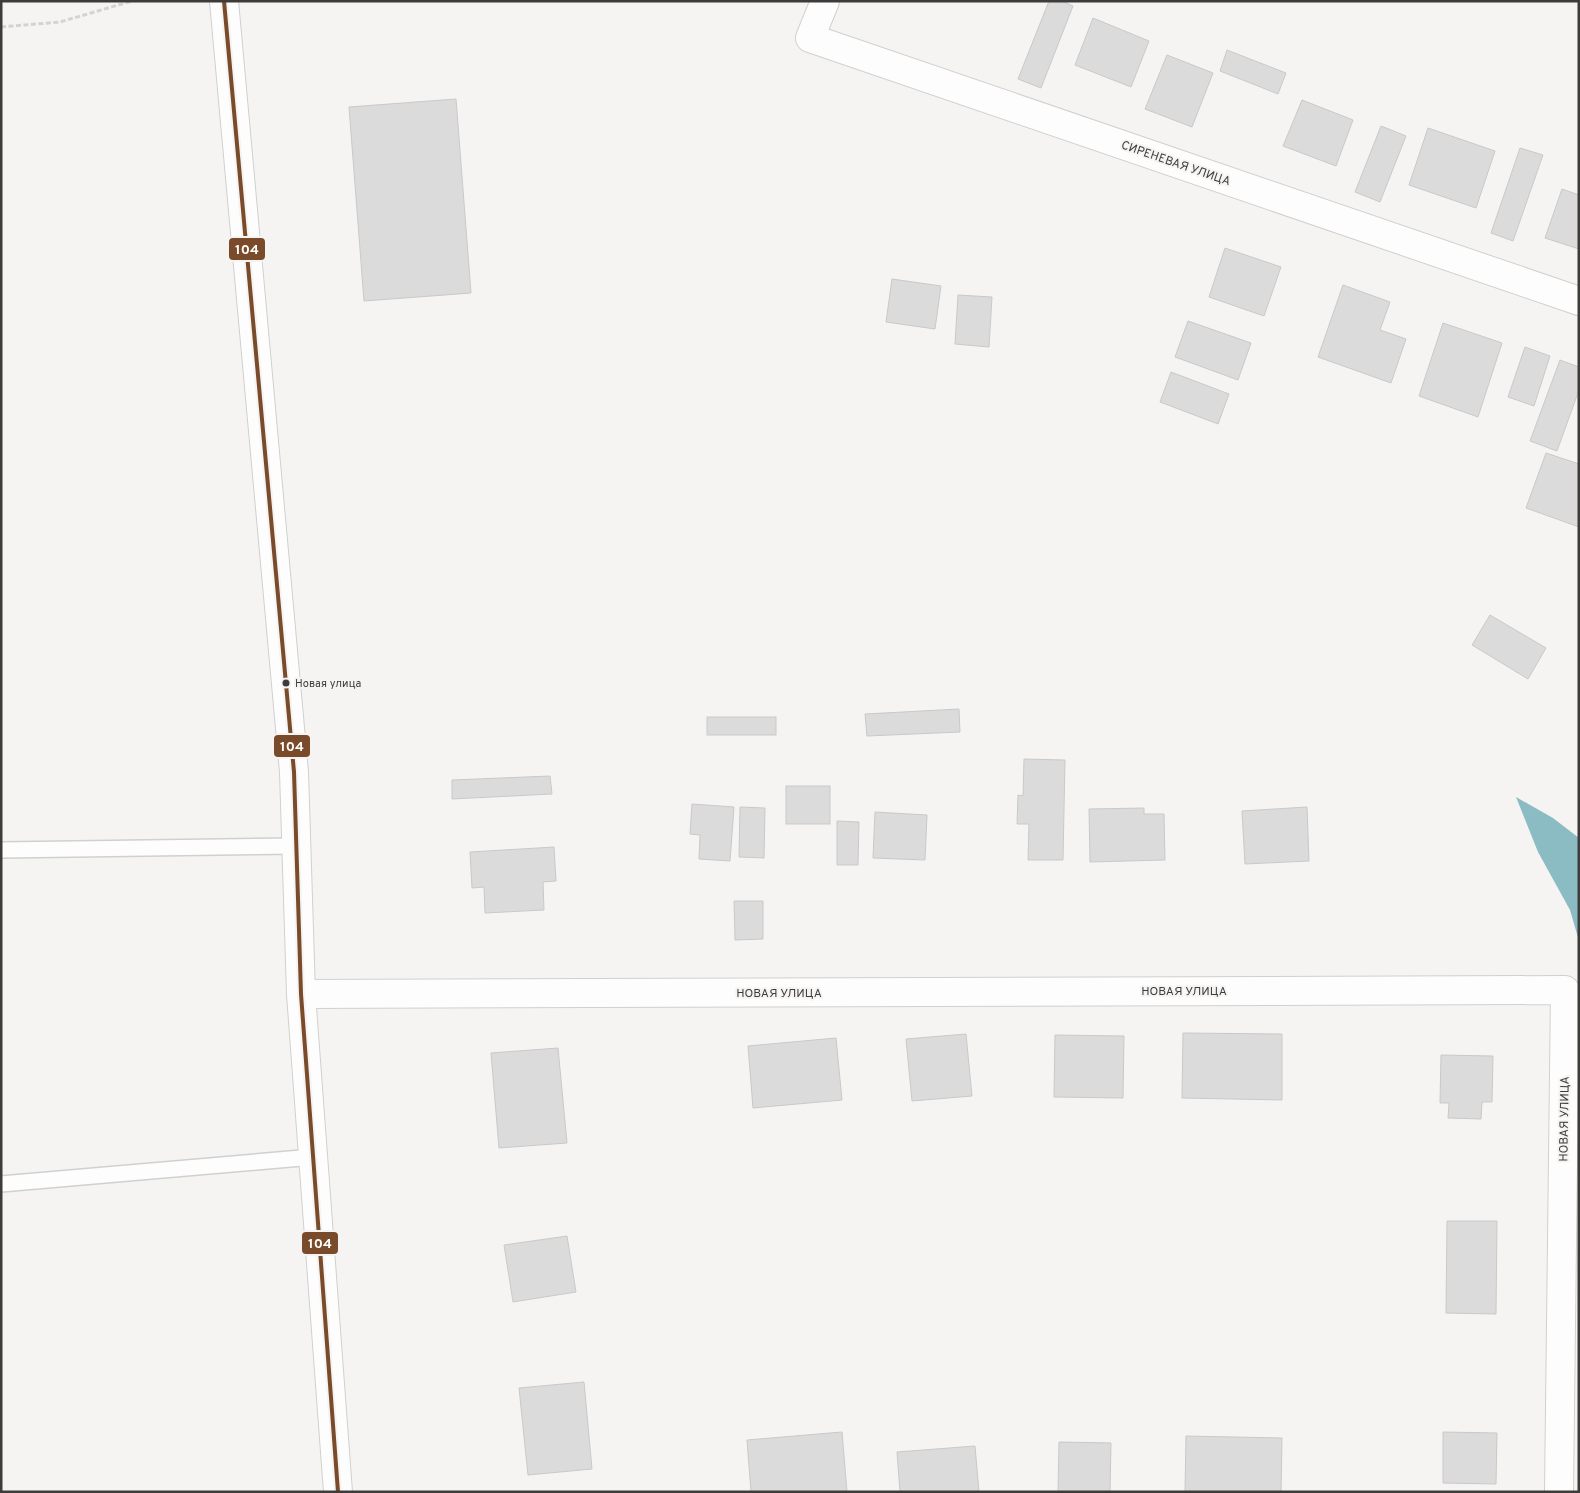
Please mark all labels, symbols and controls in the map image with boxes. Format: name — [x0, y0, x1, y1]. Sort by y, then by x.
street label: СИРЕНЕВАЯ УЛИЦА — [1119, 138, 1233, 190]
line badge: 104 — [228, 237, 266, 261]
text: 104 — [235, 242, 259, 259]
place label: Новая улица — [295, 677, 362, 691]
marker: Новая улица — [281, 678, 291, 688]
line badge: 104 — [273, 734, 311, 758]
text: 104 — [280, 739, 304, 756]
street label: НОВАЯ УЛИЦА — [1141, 984, 1227, 1000]
street label: НОВАЯ УЛИЦА — [736, 986, 822, 1002]
street label: НОВАЯ УЛИЦА — [1556, 1076, 1574, 1162]
line badge: 104 — [301, 1231, 339, 1255]
text: 104 — [308, 1236, 332, 1253]

